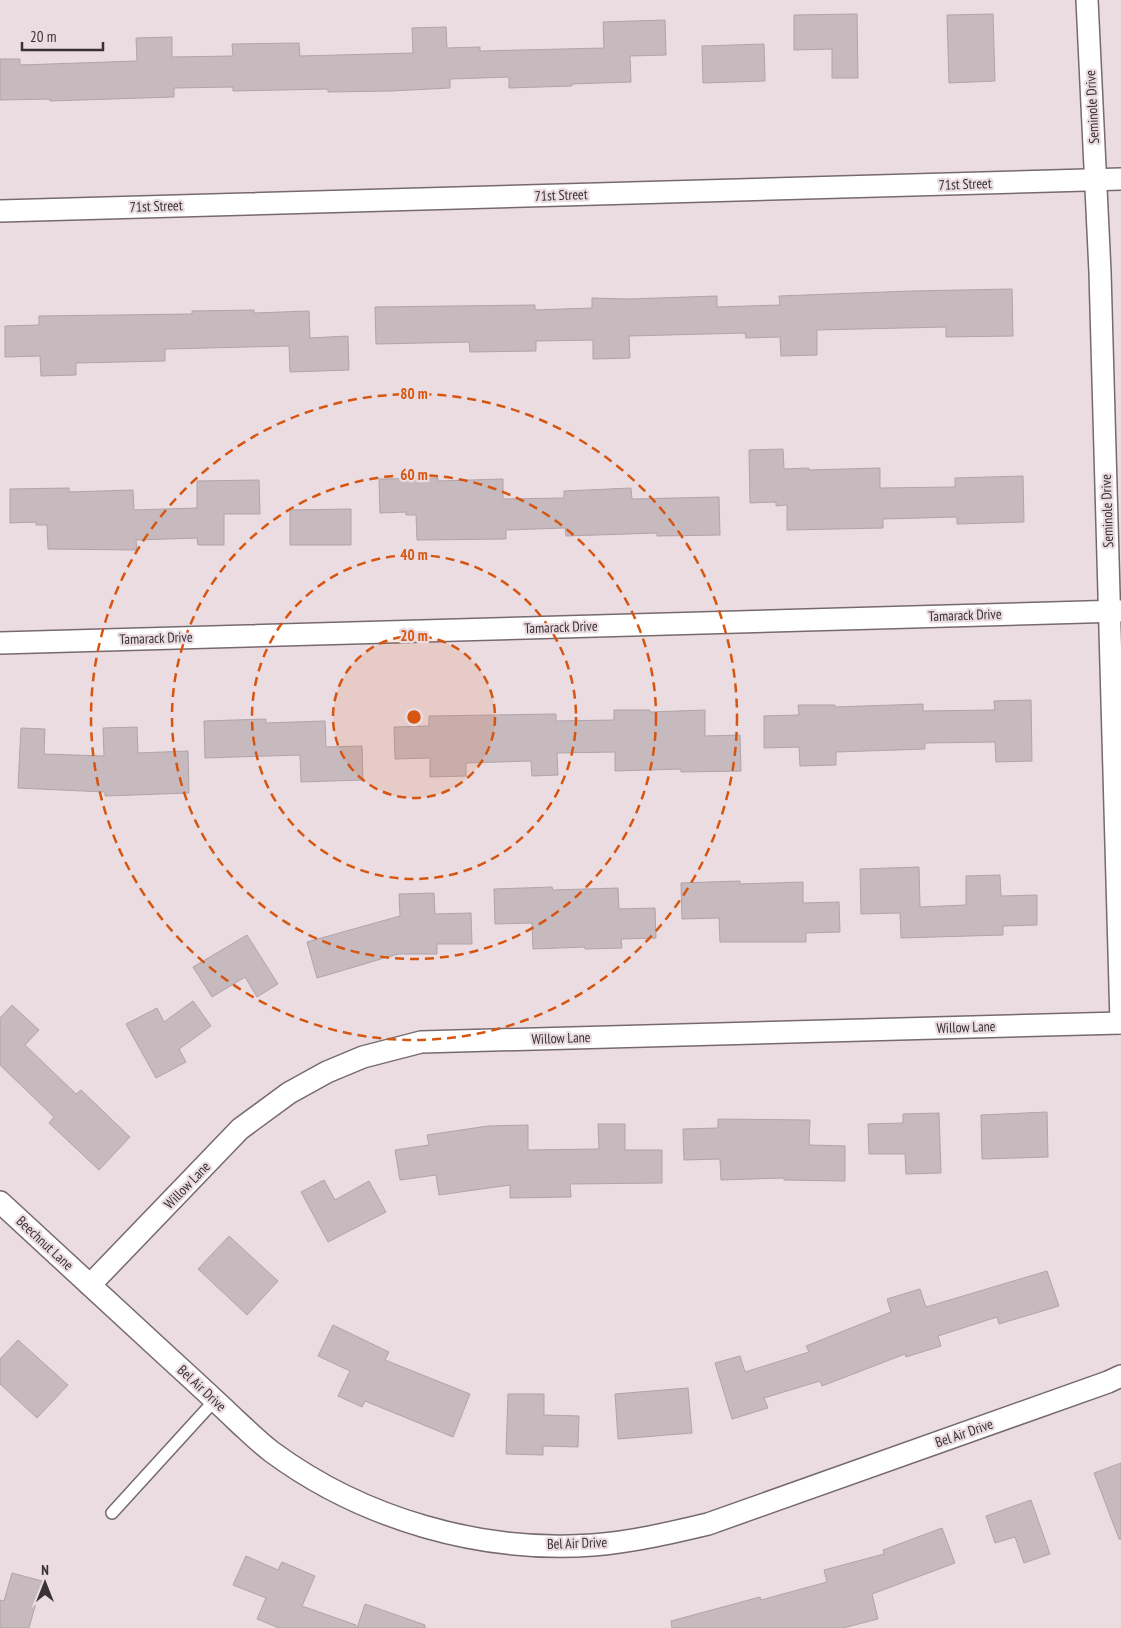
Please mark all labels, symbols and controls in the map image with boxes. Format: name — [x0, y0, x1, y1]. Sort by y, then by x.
scale bar — [22, 20, 104, 52]
text: 20 m — [30, 27, 56, 46]
street label: Seminole Drive — [1081, 70, 1103, 144]
street label: 71st Street — [938, 174, 992, 194]
street label: 71st Street — [534, 185, 588, 205]
street label: 71st Street — [129, 196, 183, 216]
text: 80 m — [400, 384, 428, 403]
text: 60 m — [400, 465, 428, 484]
street label: Seminole Drive — [1097, 474, 1117, 548]
text: 40 m — [400, 545, 428, 564]
street label: Tamarack Drive — [928, 605, 1002, 625]
street label: Tamarack Drive — [524, 617, 598, 637]
text: 20 m — [400, 626, 428, 645]
street label: Tamarack Drive — [119, 628, 193, 648]
centre of rings — [405, 708, 423, 726]
street label: Willow Lane — [936, 1017, 996, 1037]
street label: Willow Lane — [531, 1028, 591, 1048]
street label: Willow Lane — [160, 1157, 214, 1212]
street label: Beechnut Lane — [13, 1212, 77, 1274]
street label: Bel Air Drive — [174, 1361, 230, 1415]
street label: Bel Air Drive — [933, 1415, 996, 1451]
street label: Bel Air Drive — [547, 1533, 608, 1553]
north arrow — [20, 1558, 70, 1608]
text: N — [41, 1561, 49, 1579]

